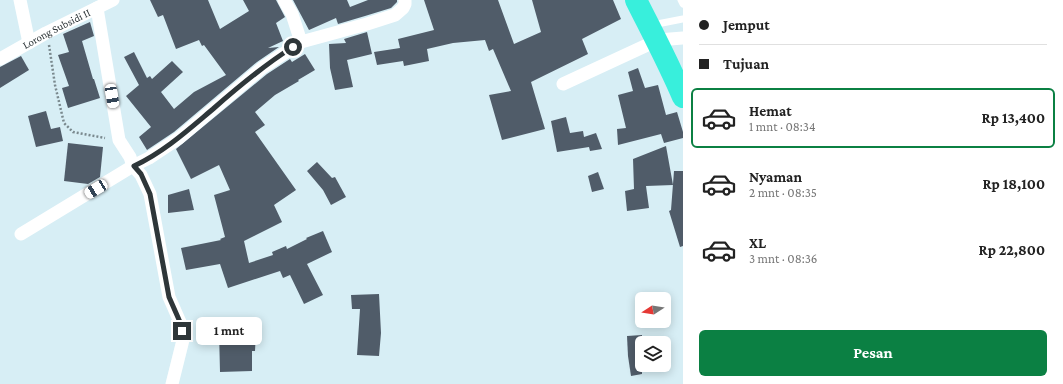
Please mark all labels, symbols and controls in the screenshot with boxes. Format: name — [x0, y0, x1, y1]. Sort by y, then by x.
street label: Lorong Subsidi II — [20, 6, 92, 51]
text: Jemput — [723, 17, 770, 33]
route start — [284, 38, 302, 56]
text: Tujuan — [723, 56, 769, 72]
car — [104, 83, 120, 109]
icon: car — [701, 100, 737, 136]
text: Hemat — [749, 103, 792, 119]
text: Rp 13,400 — [982, 110, 1045, 126]
text: 1 mnt · 08:34 — [749, 119, 816, 134]
icon: car — [701, 166, 737, 202]
text: Nyaman — [749, 169, 802, 185]
text: Rp 18,100 — [982, 176, 1045, 192]
car — [83, 178, 109, 200]
text: 2 mnt · 08:35 — [749, 185, 817, 200]
icon: car — [701, 232, 737, 268]
text: XL — [749, 235, 766, 251]
text: Rp 22,800 — [979, 242, 1045, 258]
text: 3 mnt · 08:36 — [749, 251, 817, 266]
north arrow — [635, 292, 671, 328]
map controls — [635, 292, 671, 372]
callout: 1 mnt — [196, 317, 262, 345]
route end — [173, 322, 191, 340]
text: 1 mnt — [214, 323, 244, 338]
button: Pesan — [699, 330, 1047, 376]
button: layers — [635, 336, 671, 372]

